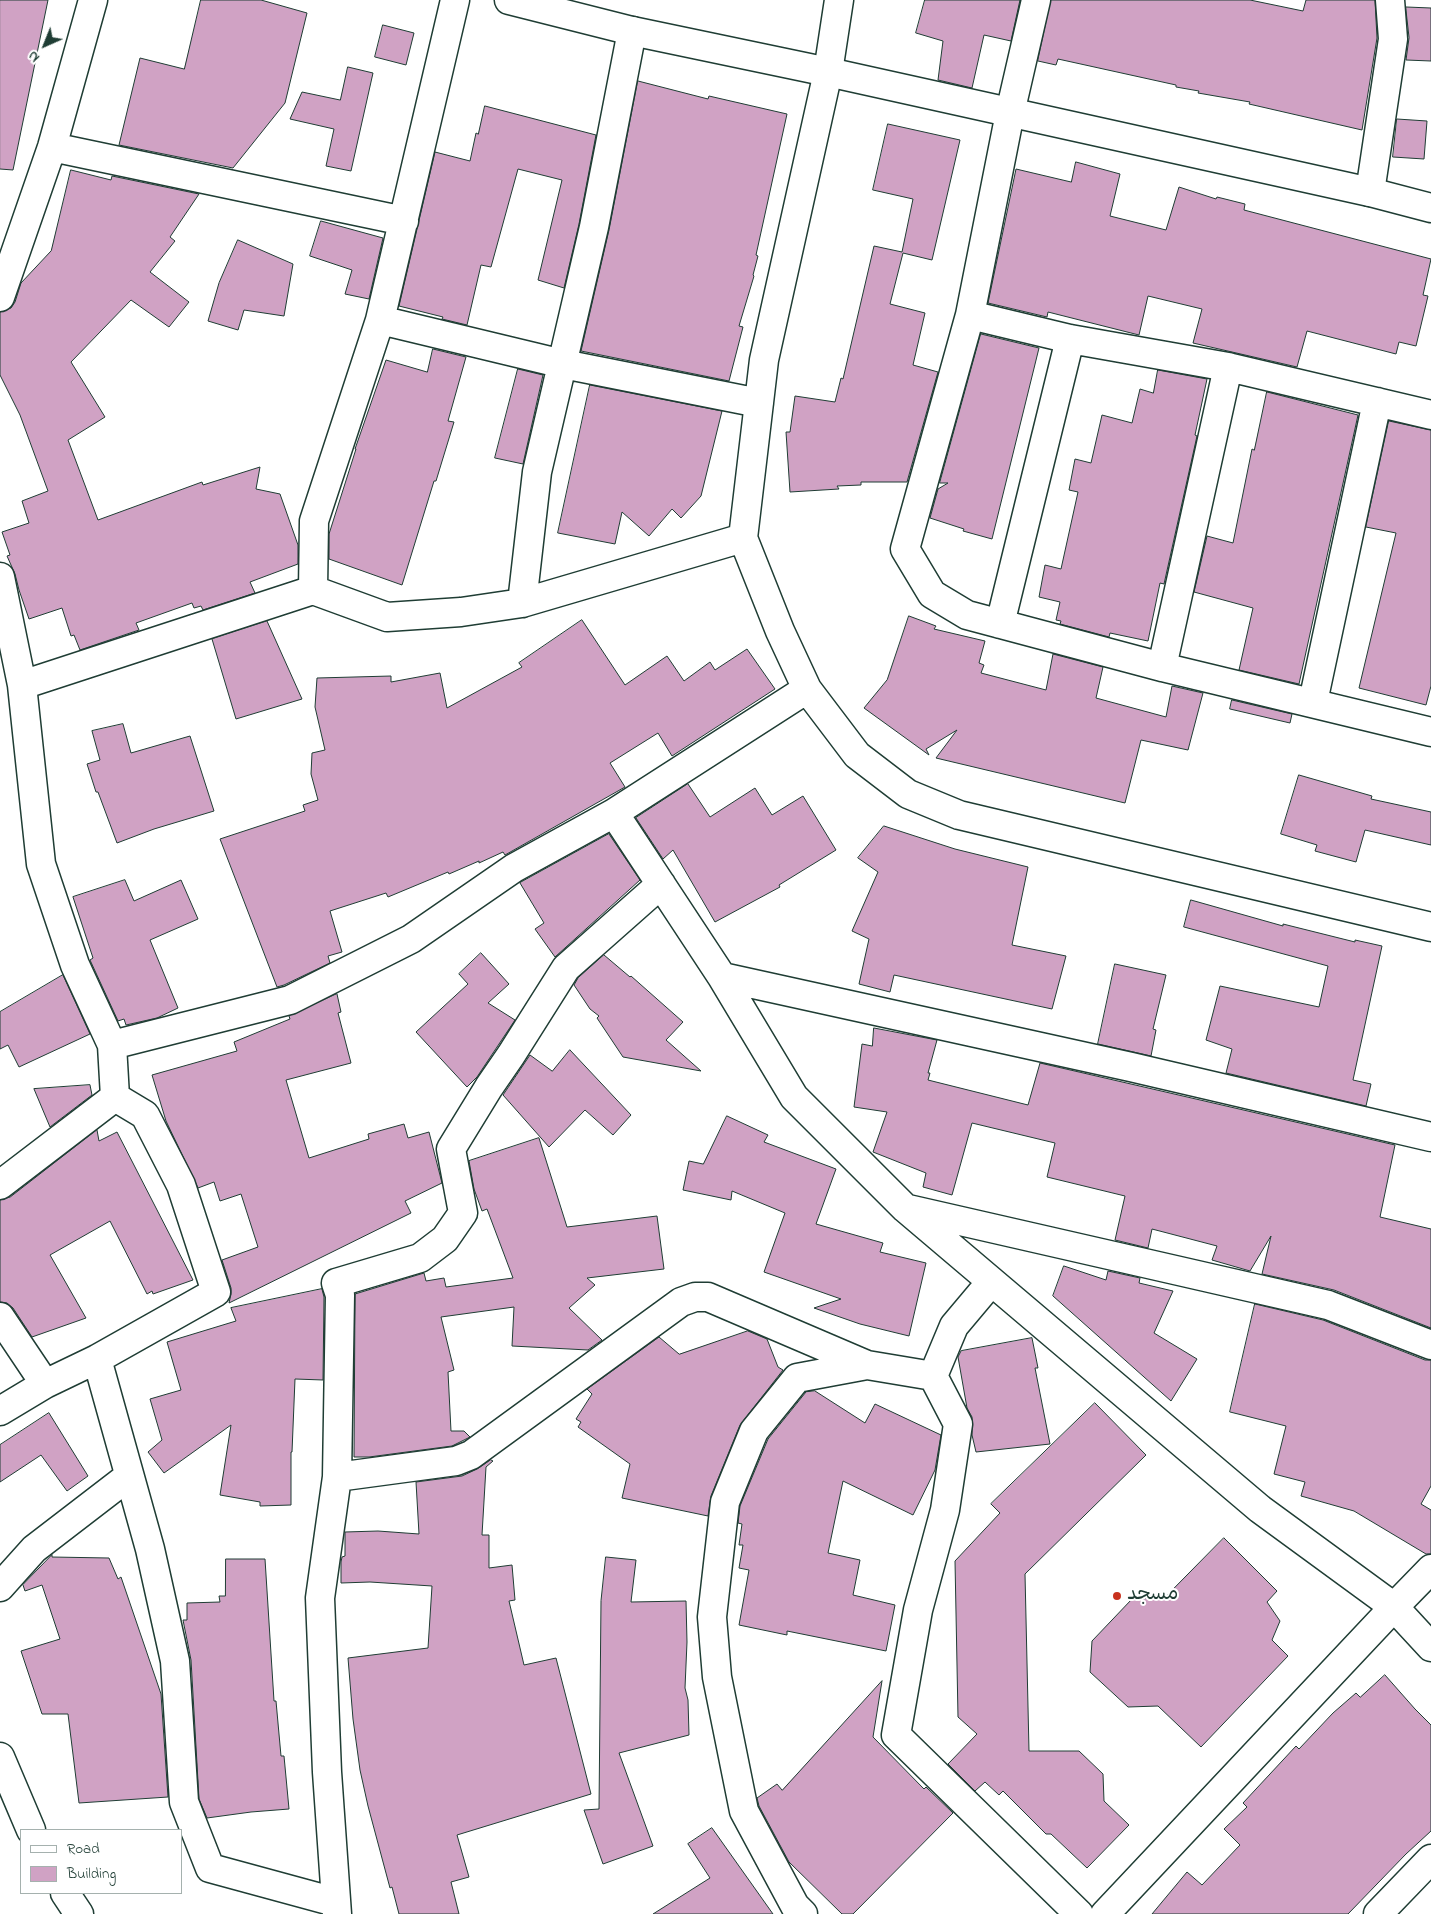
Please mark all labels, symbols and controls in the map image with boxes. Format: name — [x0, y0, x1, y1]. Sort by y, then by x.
north arrow — [20, 20, 70, 70]
text: N — [24, 45, 45, 67]
place label: مسجد — [1127, 1584, 1178, 1608]
marker: مسجد — [1111, 1590, 1123, 1602]
legend — [20, 1829, 182, 1894]
text: Road — [67, 1838, 100, 1860]
text: Building — [67, 1863, 116, 1885]

